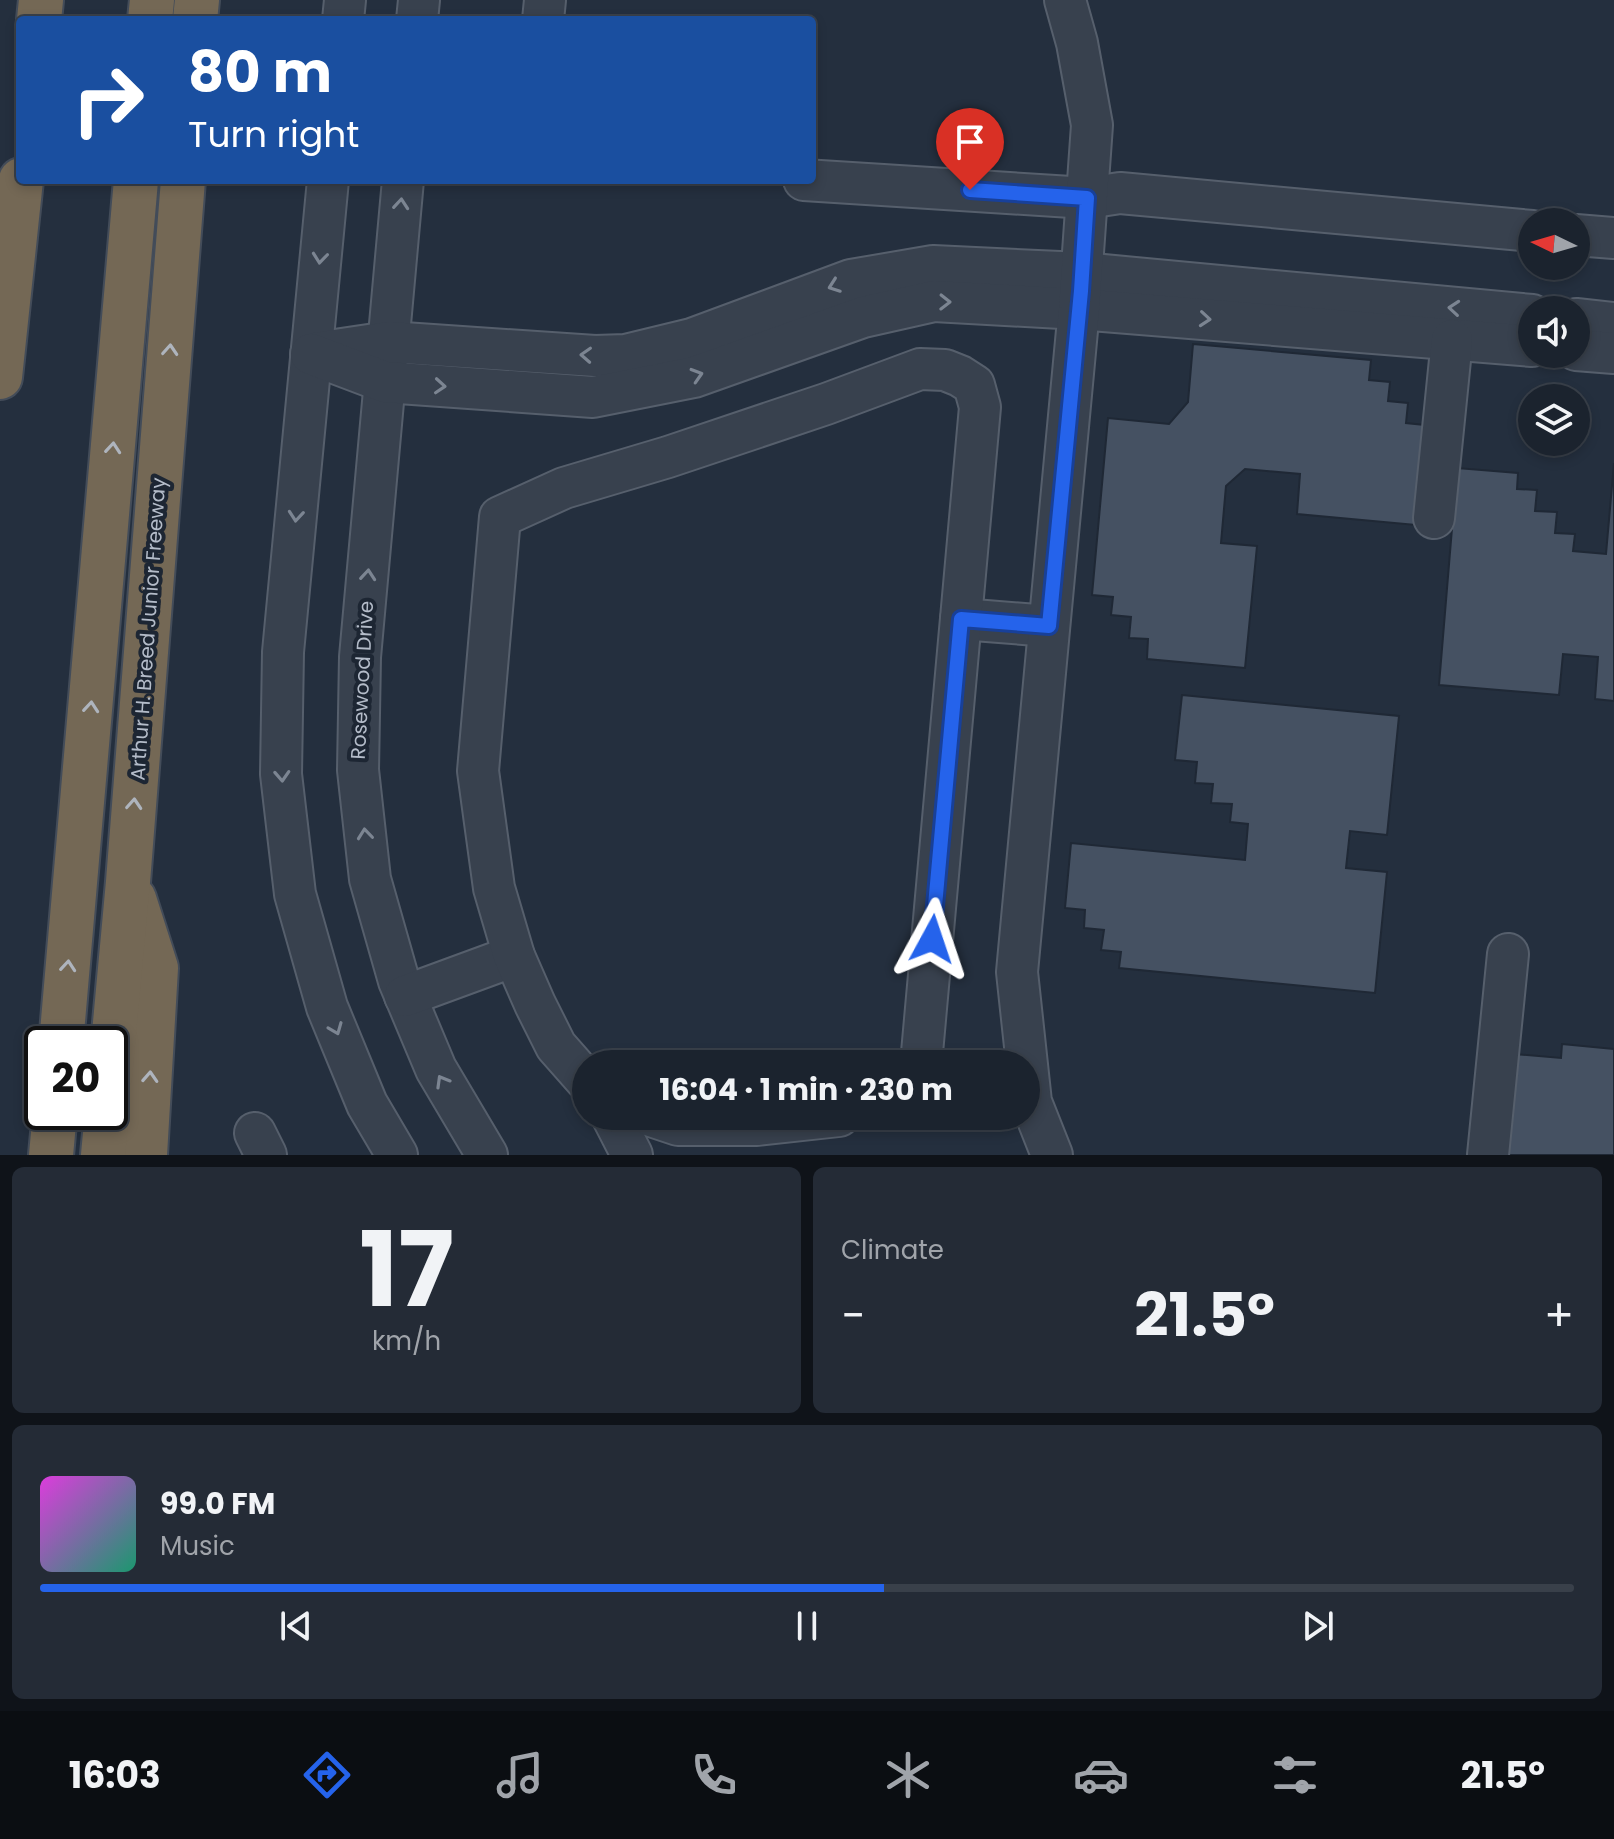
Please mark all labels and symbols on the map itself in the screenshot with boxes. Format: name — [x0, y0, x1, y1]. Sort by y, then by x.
pin — [936, 108, 1004, 190]
one-way arrow — [392, 197, 409, 210]
north arrow — [1518, 208, 1590, 280]
one-way arrow — [312, 252, 329, 265]
one-way arrow — [828, 276, 842, 293]
one-way arrow — [939, 294, 952, 311]
one-way arrow — [1447, 300, 1460, 317]
one-way arrow — [1198, 310, 1211, 327]
one-way arrow — [161, 343, 178, 356]
one-way arrow — [579, 347, 592, 364]
one-way arrow — [689, 368, 703, 384]
one-way arrow — [434, 377, 447, 394]
one-way arrow — [104, 441, 121, 454]
street label: Arthur H. Breed Junior Freeway — [123, 477, 173, 781]
one-way arrow — [288, 510, 305, 523]
one-way arrow — [359, 568, 376, 581]
street label: Rosewood Drive — [344, 600, 380, 760]
one-way arrow — [82, 700, 99, 713]
one-way arrow — [273, 770, 290, 783]
one-way arrow — [125, 797, 142, 810]
one-way arrow — [356, 827, 373, 840]
position arrow — [890, 897, 974, 981]
one-way arrow — [59, 959, 76, 972]
one-way arrow — [326, 1021, 343, 1035]
speed limit sign: 20 — [24, 1026, 128, 1130]
one-way arrow — [141, 1070, 158, 1083]
one-way arrow — [436, 1075, 452, 1089]

